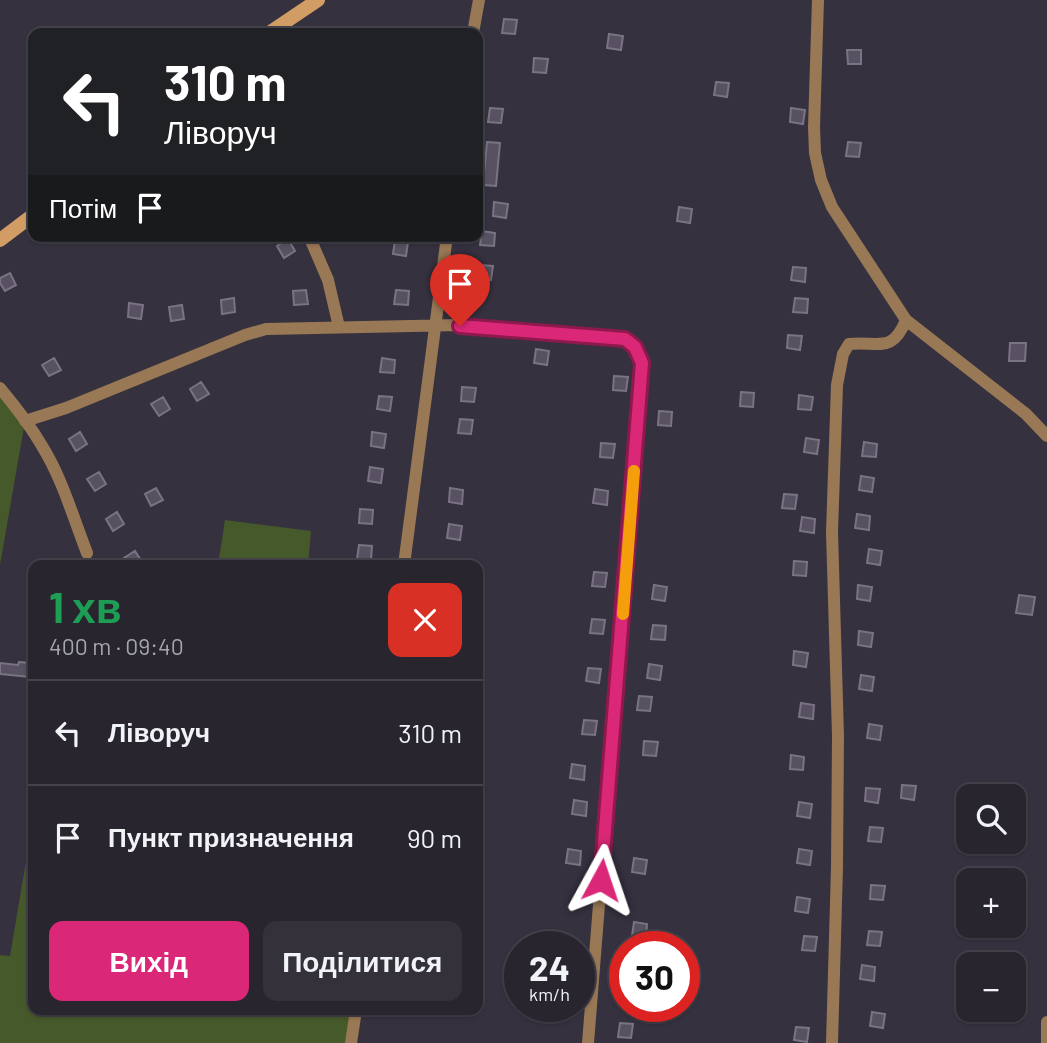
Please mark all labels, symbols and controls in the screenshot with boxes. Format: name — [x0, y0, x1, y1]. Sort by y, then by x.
text: 310 m — [164, 52, 286, 111]
icon: left — [49, 56, 140, 147]
text: Ліворуч — [164, 112, 277, 150]
icon: arrive — [131, 189, 169, 227]
text: Потім — [49, 192, 117, 223]
pin — [430, 254, 490, 326]
icon: arrive — [441, 265, 479, 303]
text: 1 хв — [49, 581, 121, 631]
button: close — [388, 583, 462, 657]
text: 400 m · 09:40 — [49, 632, 184, 660]
icon: left — [49, 714, 87, 752]
text: Ліворуч — [108, 716, 210, 747]
text: 310 m — [398, 717, 462, 748]
map controls — [956, 784, 1026, 1022]
button: search — [956, 784, 1026, 854]
icon: arrive — [49, 819, 87, 857]
text: Пункт призначення — [108, 821, 354, 852]
text: 90 m — [407, 822, 462, 853]
position arrow — [564, 843, 638, 917]
button: + — [956, 868, 1026, 938]
button: Вихід — [49, 921, 249, 1001]
button: Поділитися — [263, 921, 462, 1001]
speed limit sign: 30 — [609, 931, 700, 1022]
text: 24 — [529, 946, 570, 988]
button: − — [956, 952, 1026, 1022]
text: km/h — [529, 983, 570, 1005]

